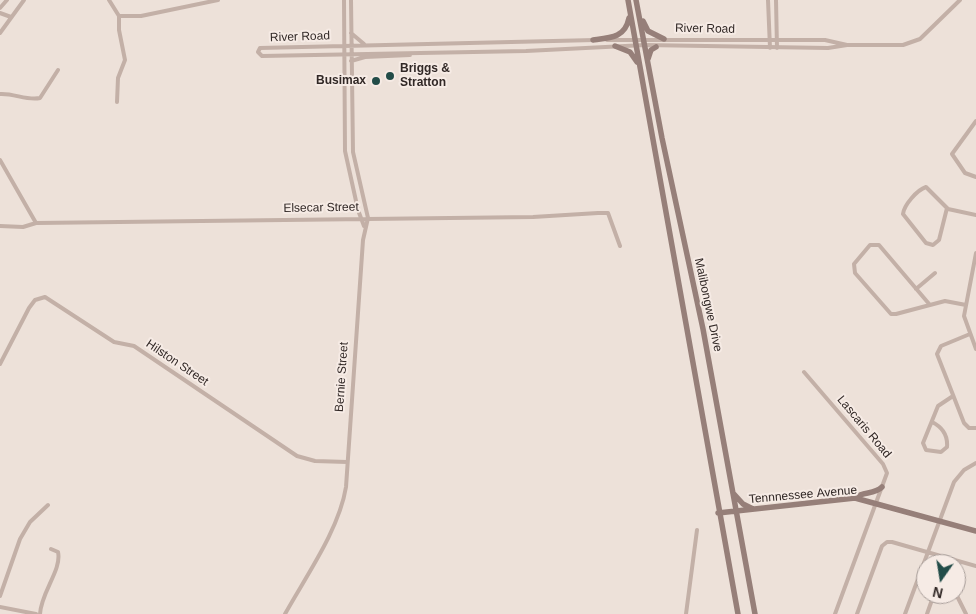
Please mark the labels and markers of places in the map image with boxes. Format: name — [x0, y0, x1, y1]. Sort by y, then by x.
place label: Briggs & Stratton — [400, 62, 450, 90]
marker: Briggs & Stratton — [384, 70, 396, 82]
place label: Busimax — [316, 74, 366, 88]
marker: Busimax — [370, 75, 382, 87]

